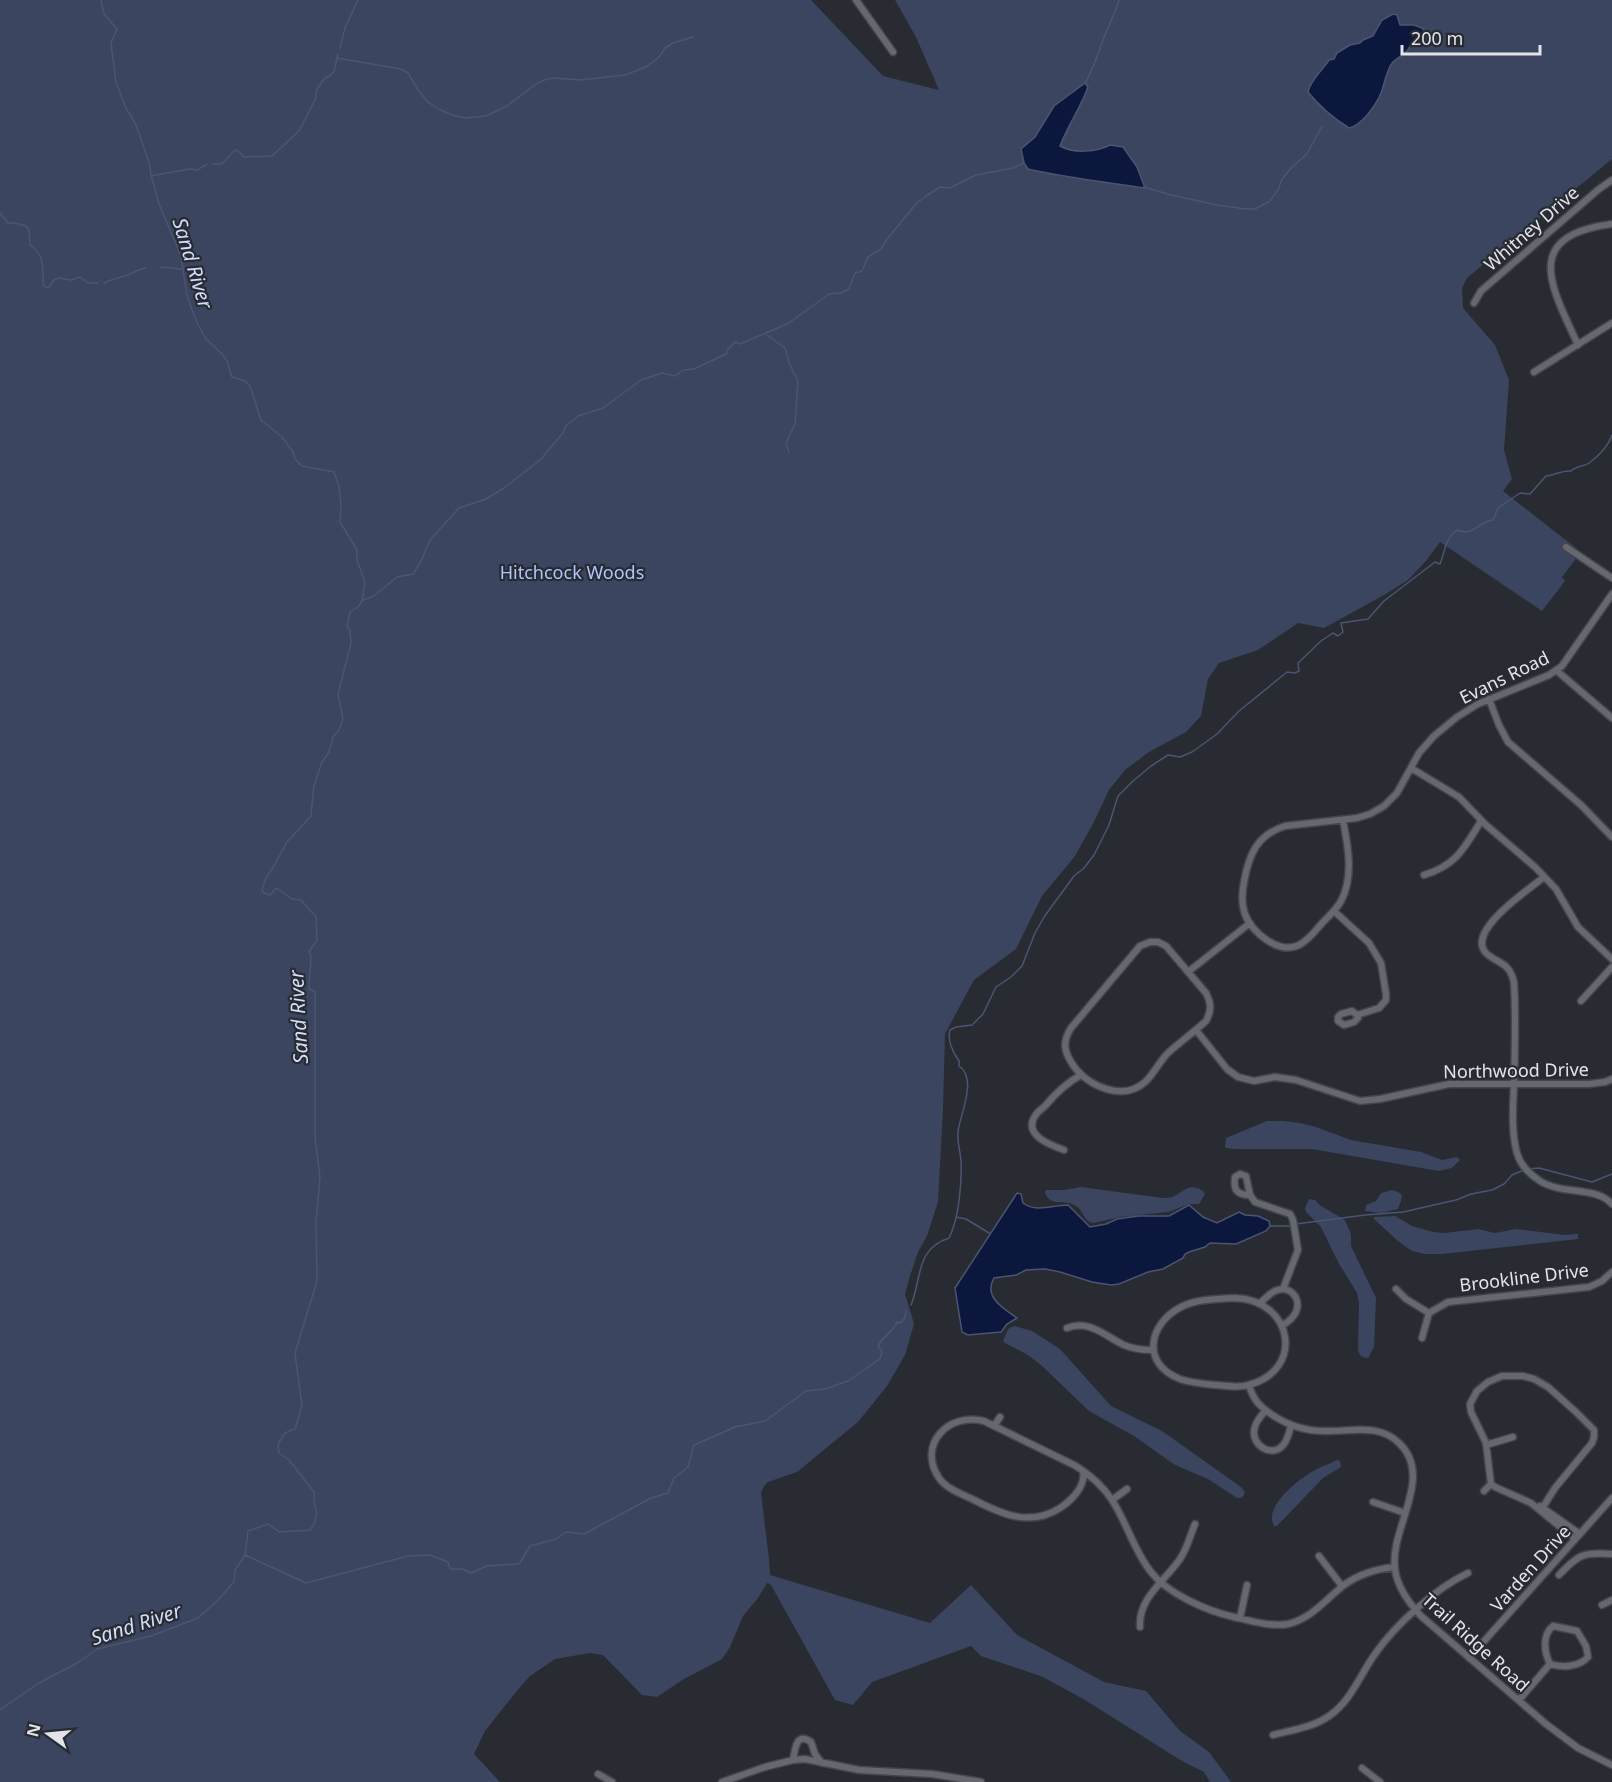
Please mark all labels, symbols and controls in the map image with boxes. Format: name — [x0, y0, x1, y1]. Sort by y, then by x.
scale bar — [1402, 18, 1540, 56]
text: 200 m — [1411, 26, 1463, 50]
street label: Whitney Drive — [1478, 180, 1584, 276]
water label: Sand River — [166, 214, 220, 313]
park label: Hitchcock Woods — [500, 560, 644, 584]
street label: Evans Road — [1455, 645, 1553, 709]
water label: Sand River — [282, 968, 314, 1065]
street label: Northwood Drive — [1443, 1057, 1589, 1083]
street label: Brookline Drive — [1458, 1257, 1590, 1297]
street label: Varden Drive — [1485, 1519, 1575, 1617]
street label: Trail Ridge Road — [1417, 1587, 1535, 1697]
water label: Sand River — [87, 1596, 186, 1651]
north arrow — [18, 1704, 78, 1764]
text: N — [21, 1721, 46, 1739]

